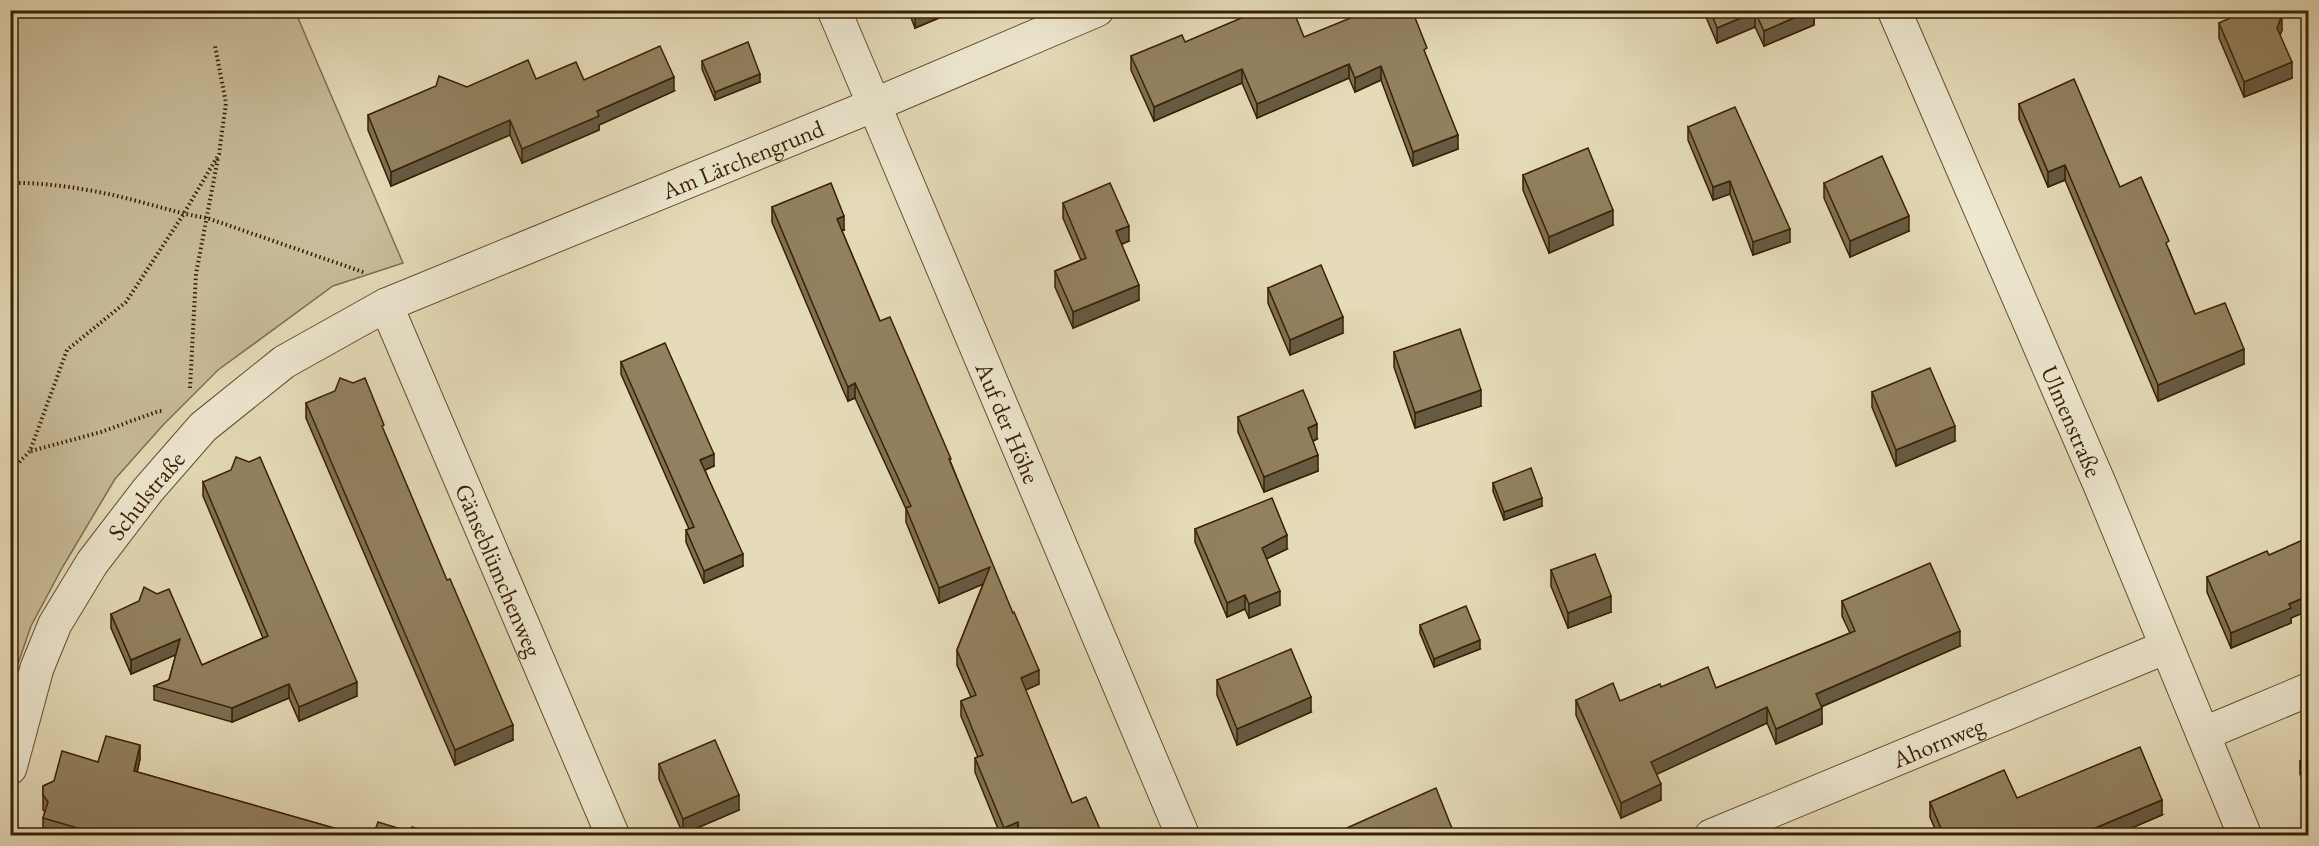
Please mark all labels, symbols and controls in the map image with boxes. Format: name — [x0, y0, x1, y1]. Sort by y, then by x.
street label: Am Lärchengrund — [656, 112, 829, 206]
street label: Auf der Höhe — [969, 356, 1048, 488]
street label: Ulmenstraße — [2034, 360, 2110, 482]
street label: Schulstraße — [100, 444, 191, 546]
street label: Gänseblümchenweg — [449, 479, 550, 662]
street label: Ahornweg — [1887, 709, 1989, 775]

